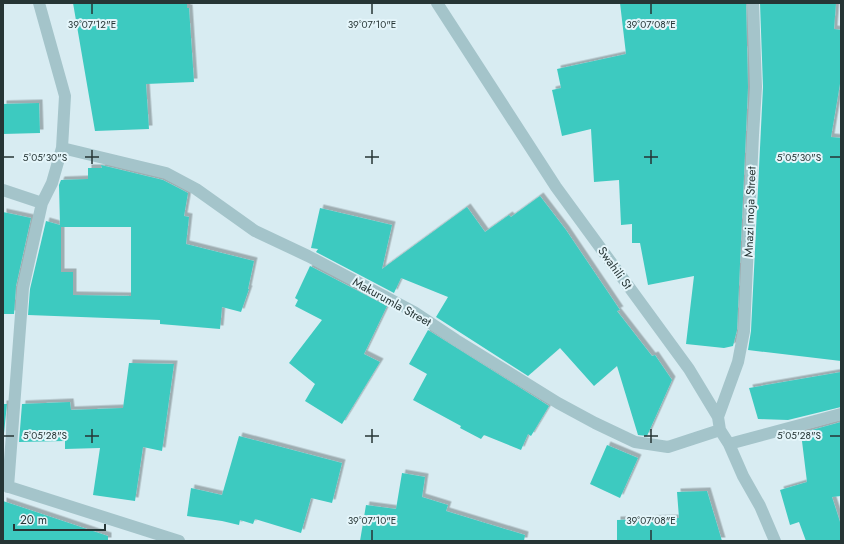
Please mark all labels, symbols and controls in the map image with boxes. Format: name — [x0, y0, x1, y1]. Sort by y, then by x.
text: 39°07'12"E — [68, 17, 116, 32]
text: 39°07'10"E — [348, 17, 396, 32]
text: 39°07'08"E — [626, 17, 676, 32]
text: 5°05'30"S — [23, 150, 68, 165]
text: 5°05'30"S — [777, 150, 822, 165]
street label: Mnazi moja Street — [739, 166, 761, 258]
street label: Swahili St — [593, 243, 637, 293]
street label: Makurumla Street — [349, 273, 435, 331]
text: 5°05'28"S — [23, 428, 68, 443]
text: 5°05'28"S — [777, 428, 822, 443]
scale bar — [14, 506, 105, 532]
text: 20 m — [20, 511, 47, 529]
text: 39°07'10"E — [348, 513, 396, 528]
text: 39°07'08"E — [626, 513, 676, 528]

